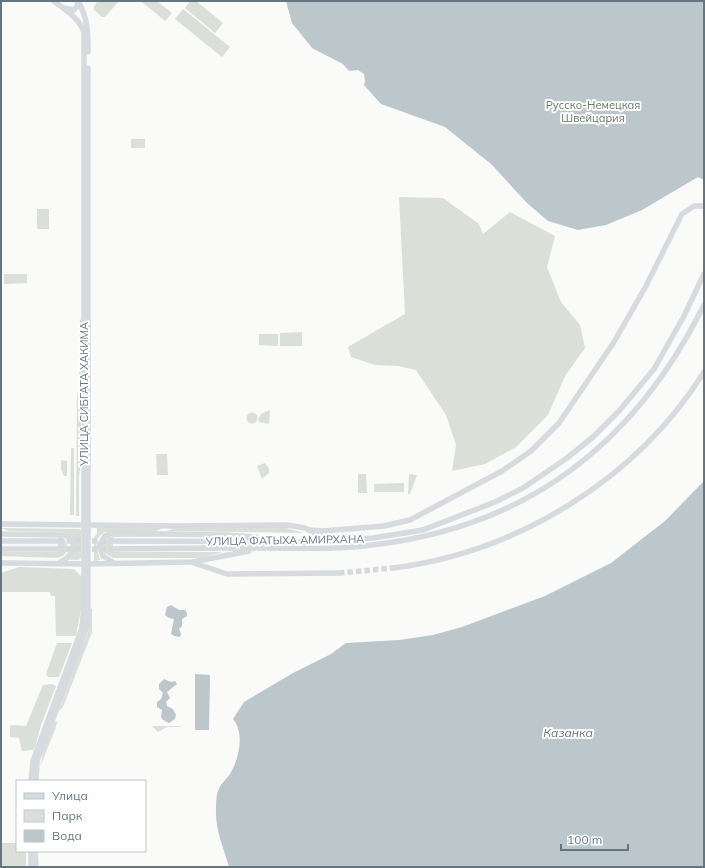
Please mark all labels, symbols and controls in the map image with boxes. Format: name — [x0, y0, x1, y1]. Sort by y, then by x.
park label: Русско-Немецкая Швейцария — [546, 98, 640, 125]
street label: УЛИЦА СИБГАТА ХАКИМА — [77, 322, 91, 467]
street label: УЛИЦА ФАТЫХА АМИРХАНА — [204, 532, 365, 548]
water label: Казанка — [543, 725, 593, 740]
legend — [16, 780, 146, 852]
text: Улица — [51, 788, 88, 803]
text: Парк — [52, 808, 83, 823]
scale bar — [561, 826, 628, 852]
text: Вода — [52, 828, 82, 843]
text: 100 m — [567, 832, 602, 847]

